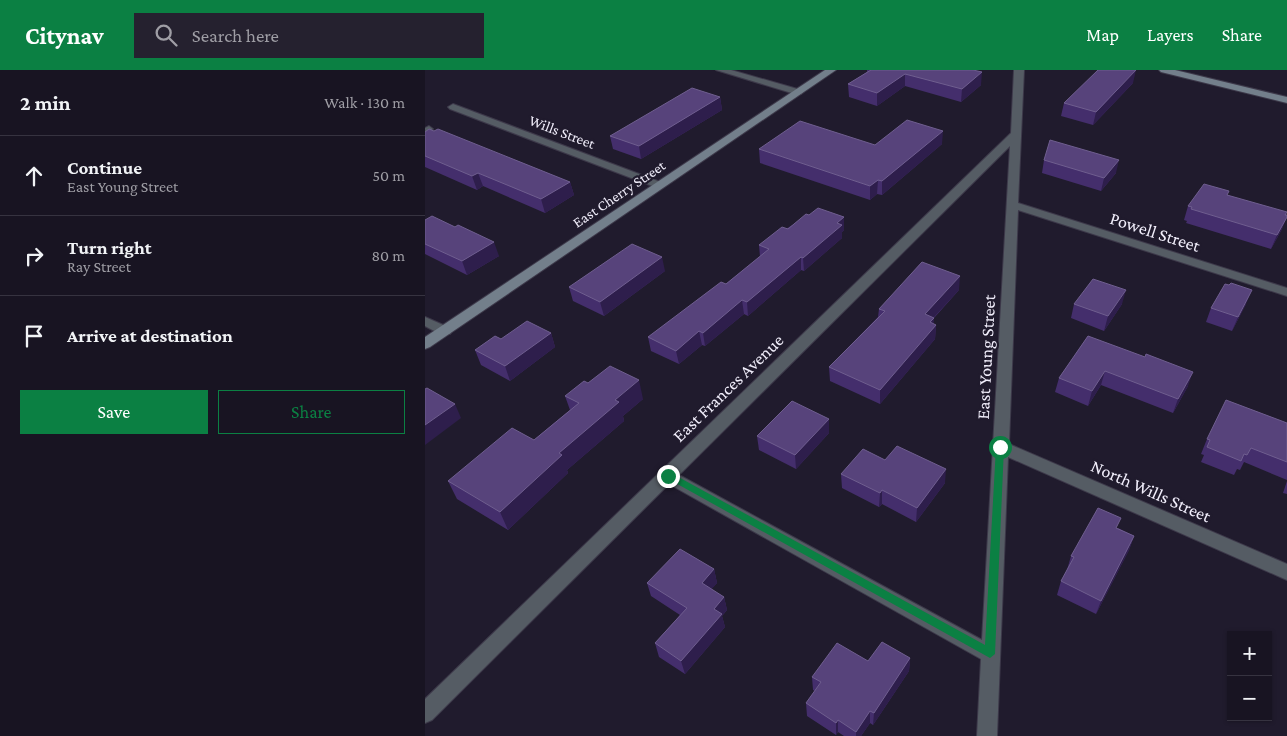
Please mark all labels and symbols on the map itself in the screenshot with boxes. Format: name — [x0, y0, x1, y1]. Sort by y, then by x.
street label: Wills Street — [527, 112, 598, 152]
street label: East Cherry Street — [570, 157, 670, 232]
street label: Powell Street — [1107, 208, 1204, 256]
street label: East Young Street — [973, 293, 999, 420]
street label: East Frances Avenue — [669, 330, 788, 446]
route start — [989, 436, 1012, 459]
street label: North Wills Street — [1088, 456, 1215, 527]
route end — [657, 465, 680, 488]

